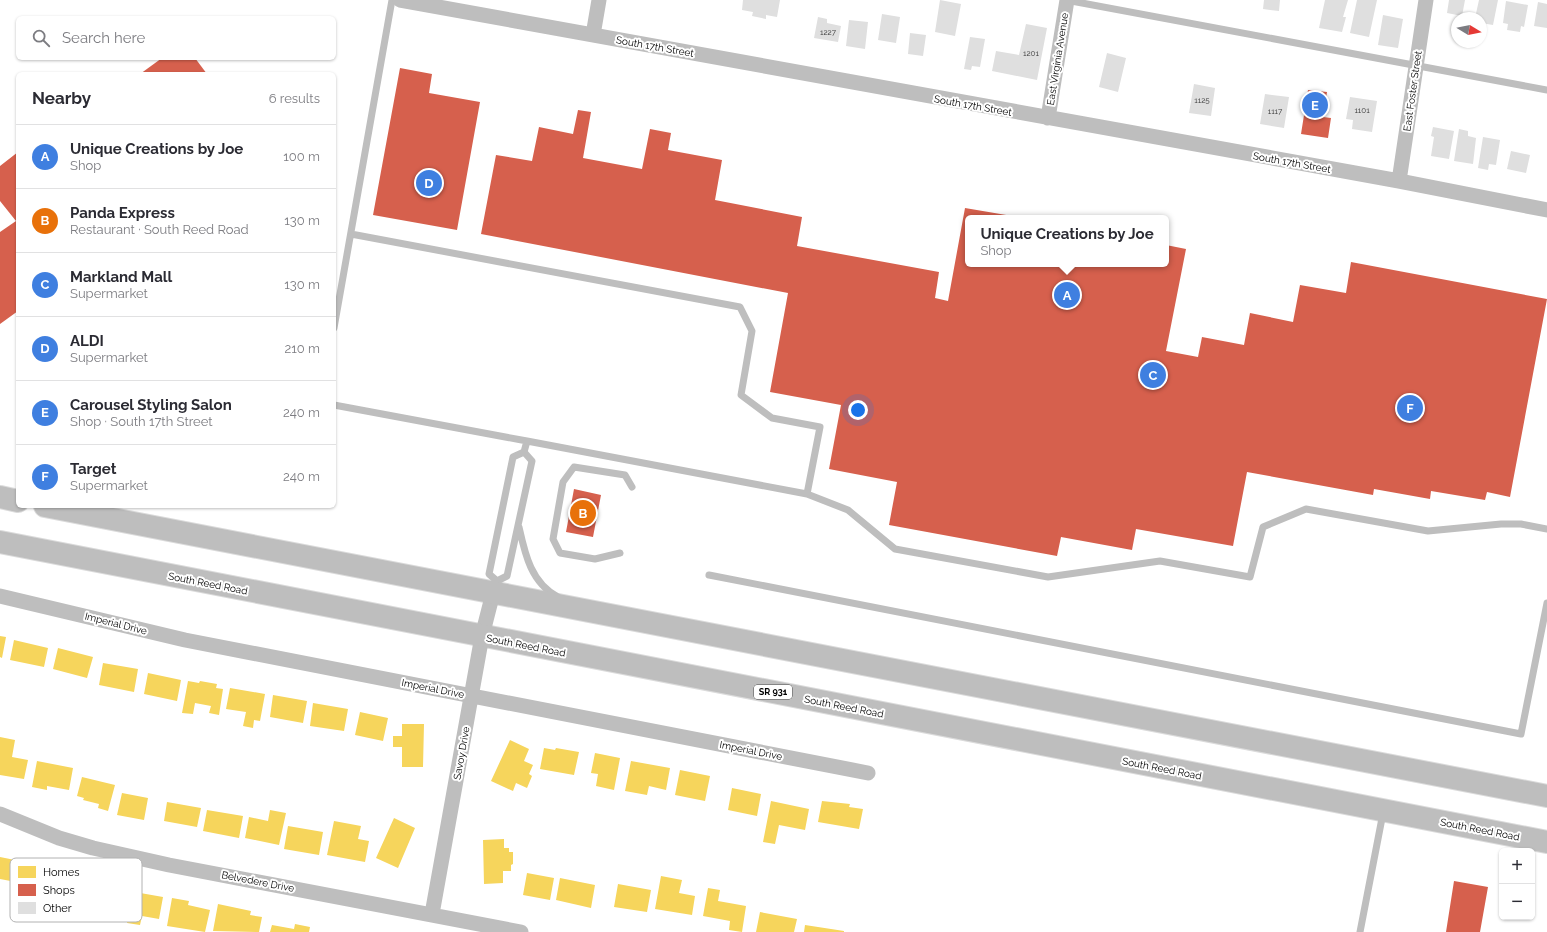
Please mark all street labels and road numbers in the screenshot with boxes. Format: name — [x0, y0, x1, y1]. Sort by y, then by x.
street label: East Virginia Avenue — [1045, 12, 1070, 106]
street label: South 17th Street — [615, 34, 695, 59]
street label: East Foster Street — [1401, 49, 1424, 132]
street label: South 17th Street — [933, 93, 1013, 118]
street label: South 17th Street — [1252, 150, 1332, 175]
street label: South Reed Road — [167, 570, 248, 597]
street label: Imperial Drive — [84, 610, 148, 637]
street label: South Reed Road — [485, 632, 566, 659]
street label: Imperial Drive — [401, 677, 465, 700]
road number: SR 931 — [754, 685, 792, 699]
street label: South Reed Road — [803, 693, 884, 720]
street label: Savoy Drive — [451, 726, 472, 781]
street label: Imperial Drive — [719, 739, 783, 762]
street label: South Reed Road — [1121, 755, 1202, 782]
street label: South Reed Road — [1439, 816, 1520, 843]
street label: Belvedere Drive — [221, 869, 295, 894]

